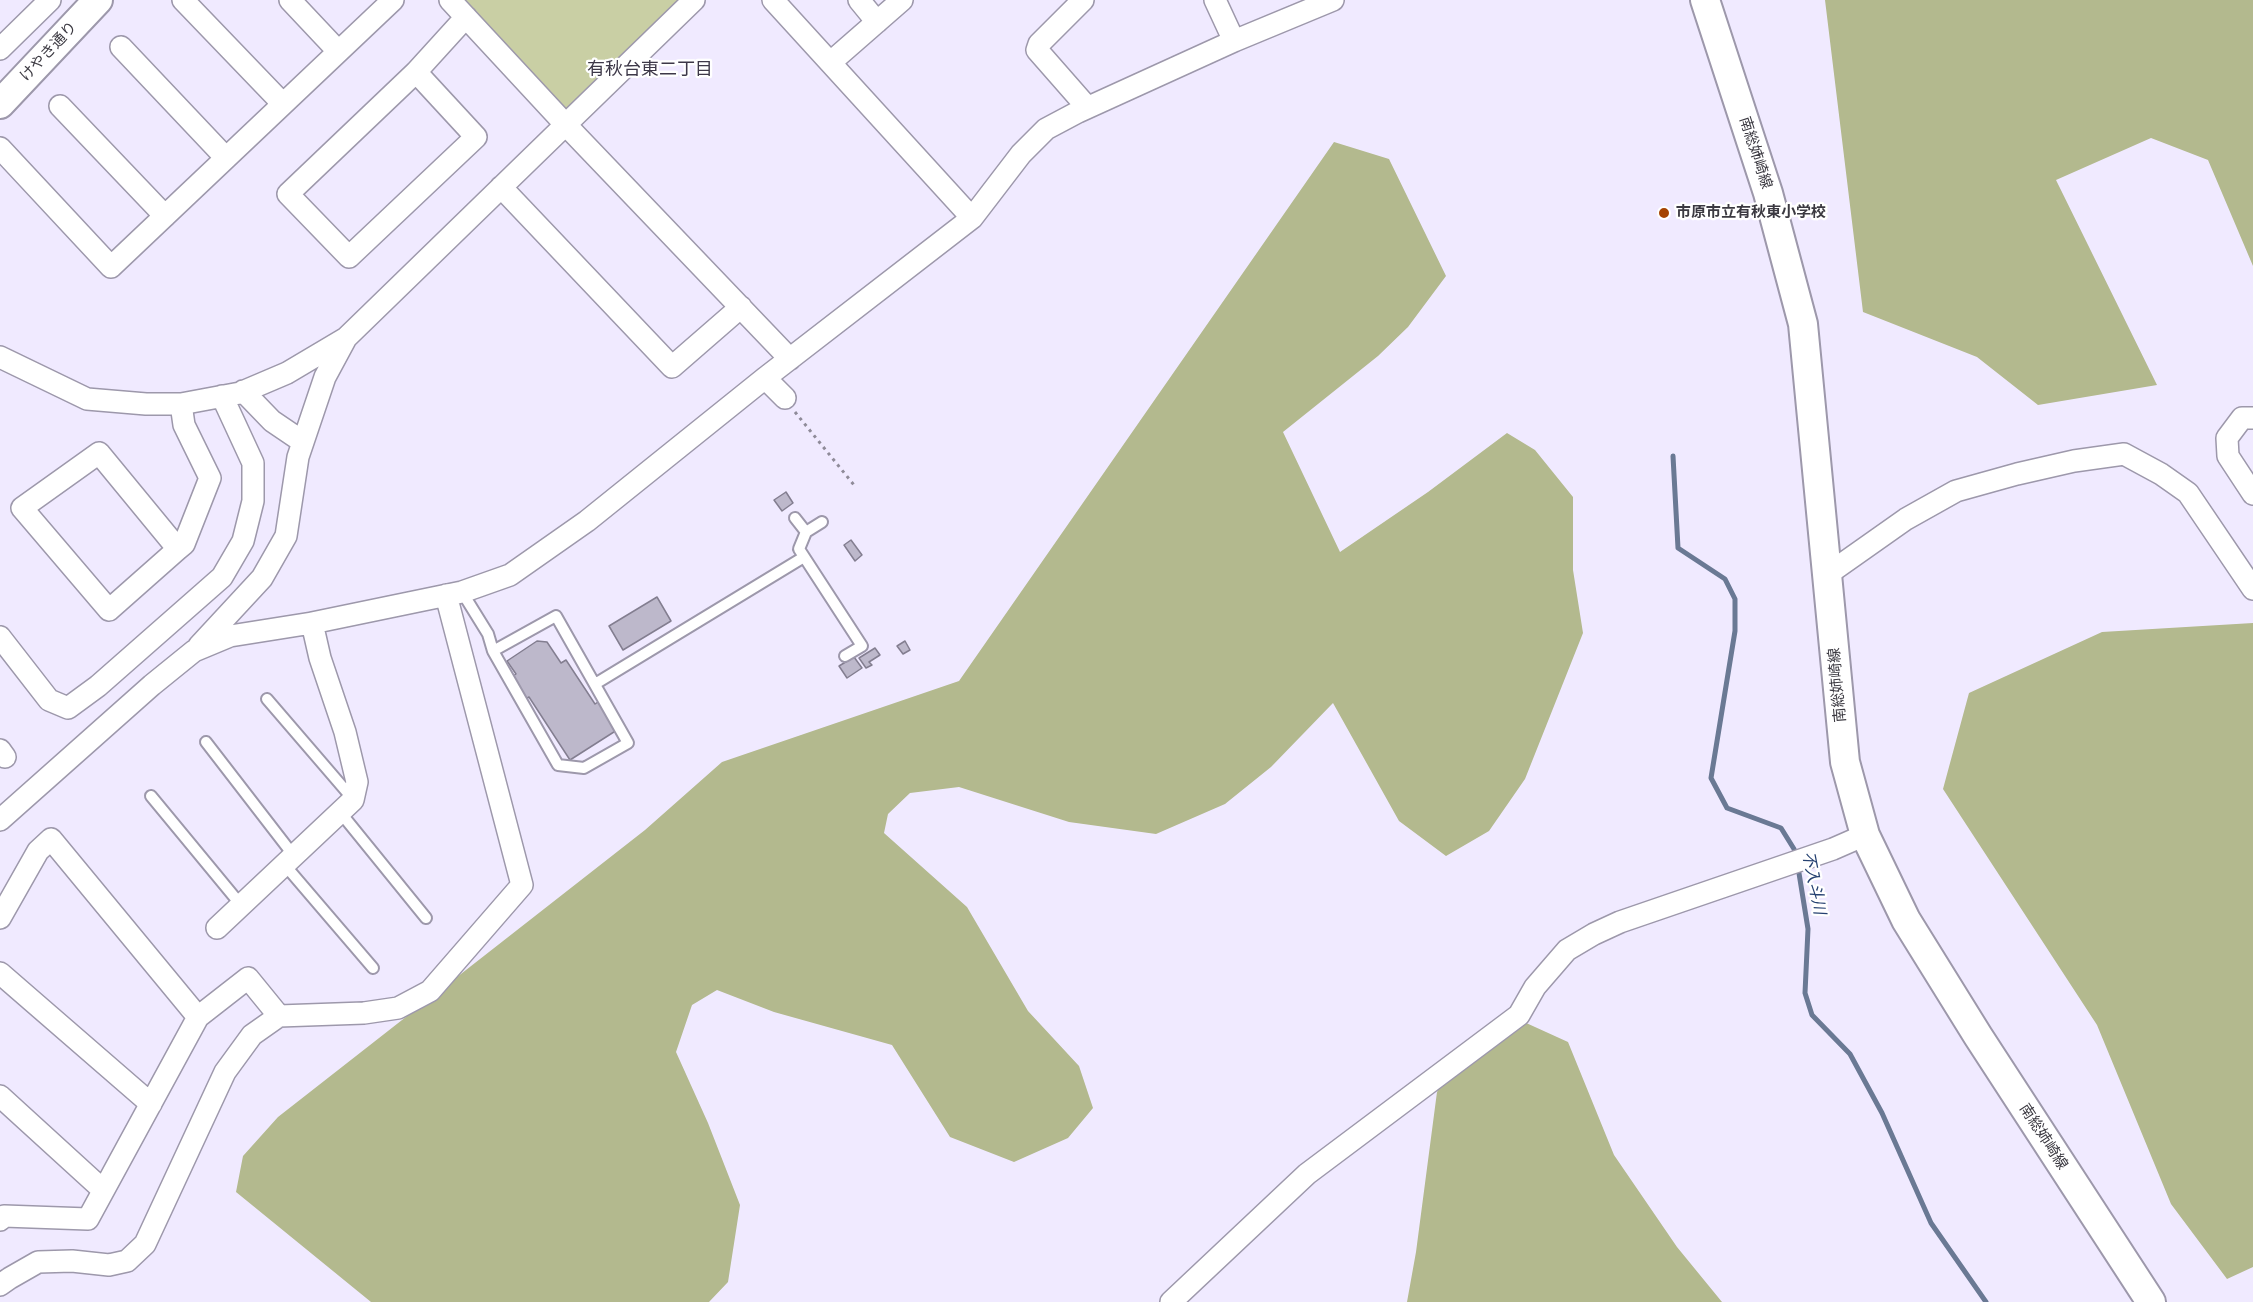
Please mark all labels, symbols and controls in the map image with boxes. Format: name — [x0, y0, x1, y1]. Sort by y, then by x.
street label: けやき通り — [17, 18, 81, 86]
district label: 有秋台東二丁目 — [587, 59, 713, 81]
street label: 南総姉崎線 — [1735, 115, 1775, 191]
place label: 市原市立有秋東小学校 — [1676, 204, 1826, 222]
marker: 市原市立有秋東小学校 — [1657, 206, 1671, 220]
street label: 南総姉崎線 — [1826, 647, 1850, 723]
water label: 不入斗川 — [1797, 850, 1829, 916]
street label: 南総姉崎線 — [2015, 1101, 2071, 1173]

